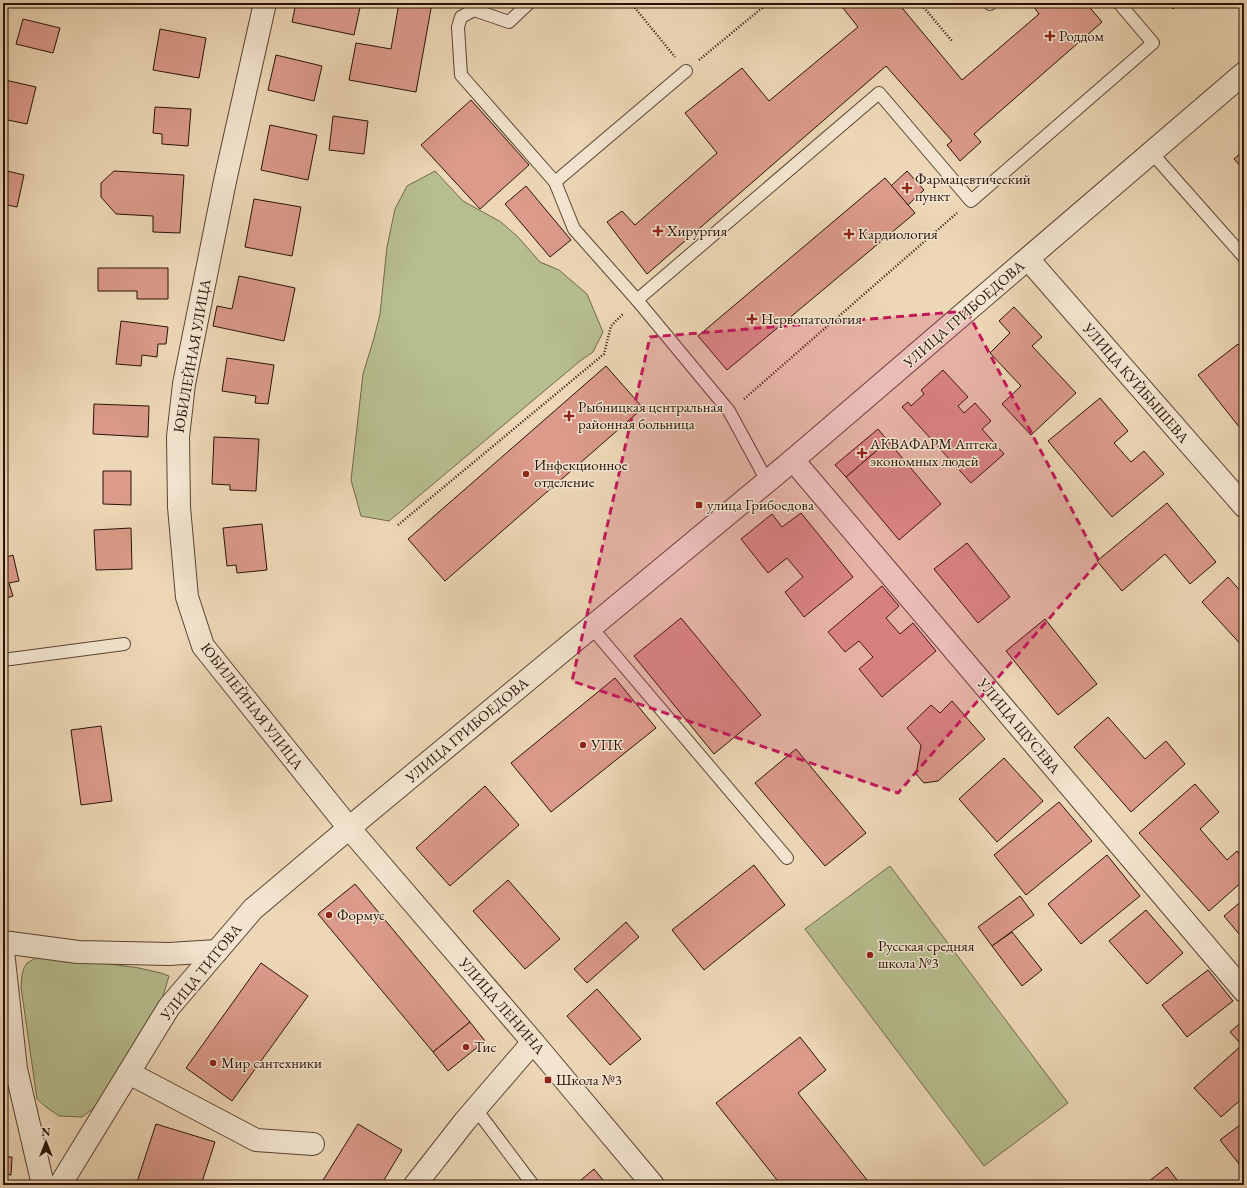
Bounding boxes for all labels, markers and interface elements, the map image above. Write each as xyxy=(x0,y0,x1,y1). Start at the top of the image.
place label: Роддом xyxy=(1059,26,1105,45)
marker: Роддом xyxy=(1044,30,1056,42)
place label: Фармацевтический пункт xyxy=(915,169,1031,205)
marker: Фармацевтический пункт xyxy=(902,183,912,193)
place label: Хирургия xyxy=(666,221,728,240)
place label: Кардиология xyxy=(858,224,938,243)
marker: Хирургия xyxy=(652,225,664,237)
marker: Кардиология xyxy=(843,228,855,240)
street label: УЛИЦА ГРИБОЕДОВА xyxy=(898,255,1029,372)
street label: ЮБИЛЕЙНАЯ УЛИЦА xyxy=(169,277,215,435)
place label: Нервопатология xyxy=(761,309,862,328)
marker: Нервопатология xyxy=(746,313,758,325)
street label: УЛИЦА КУЙБЫШЕВА xyxy=(1078,318,1194,447)
place label: Рыбницкая центральная районная больница xyxy=(578,397,723,433)
marker: Рыбницкая центральная районная больница xyxy=(563,410,575,422)
place label: АКВАФАРМ Аптека экономных людей xyxy=(869,434,998,470)
marker: АКВАФАРМ Аптека экономных людей xyxy=(857,448,867,458)
place label: Инфекционное отделение xyxy=(534,455,628,491)
marker: Инфекционное отделение xyxy=(521,469,531,479)
place label: улица Грибоедова xyxy=(707,495,814,514)
marker: улица Грибоедова xyxy=(694,500,704,510)
street label: ЮБИЛЕЙНАЯ УЛИЦА xyxy=(197,638,308,774)
street label: УЛИЦА ГРИБОЕДОВА xyxy=(401,672,532,787)
street label: УЛИЦА ЩУСЕВА xyxy=(973,673,1065,778)
place label: УПК xyxy=(590,735,623,754)
marker: УПК xyxy=(578,740,588,750)
place label: Формус xyxy=(337,905,385,924)
marker: Формус xyxy=(324,910,334,920)
street label: УЛИЦА ТИТОВА xyxy=(155,919,246,1025)
place label: Русская средняя школа №3 xyxy=(878,936,975,972)
marker: Русская средняя школа №3 xyxy=(865,950,875,960)
street label: УЛИЦА ЛЕНИНА xyxy=(454,953,550,1058)
place label: Тис xyxy=(474,1037,497,1056)
marker: Тис xyxy=(461,1042,471,1052)
place label: Мир сантехники xyxy=(221,1053,322,1072)
marker: Мир сантехники xyxy=(208,1058,218,1068)
place label: Школа №3 xyxy=(556,1070,622,1089)
marker: Школа №3 xyxy=(543,1075,553,1085)
north arrow xyxy=(26,1122,66,1162)
text: N xyxy=(42,1125,51,1139)

